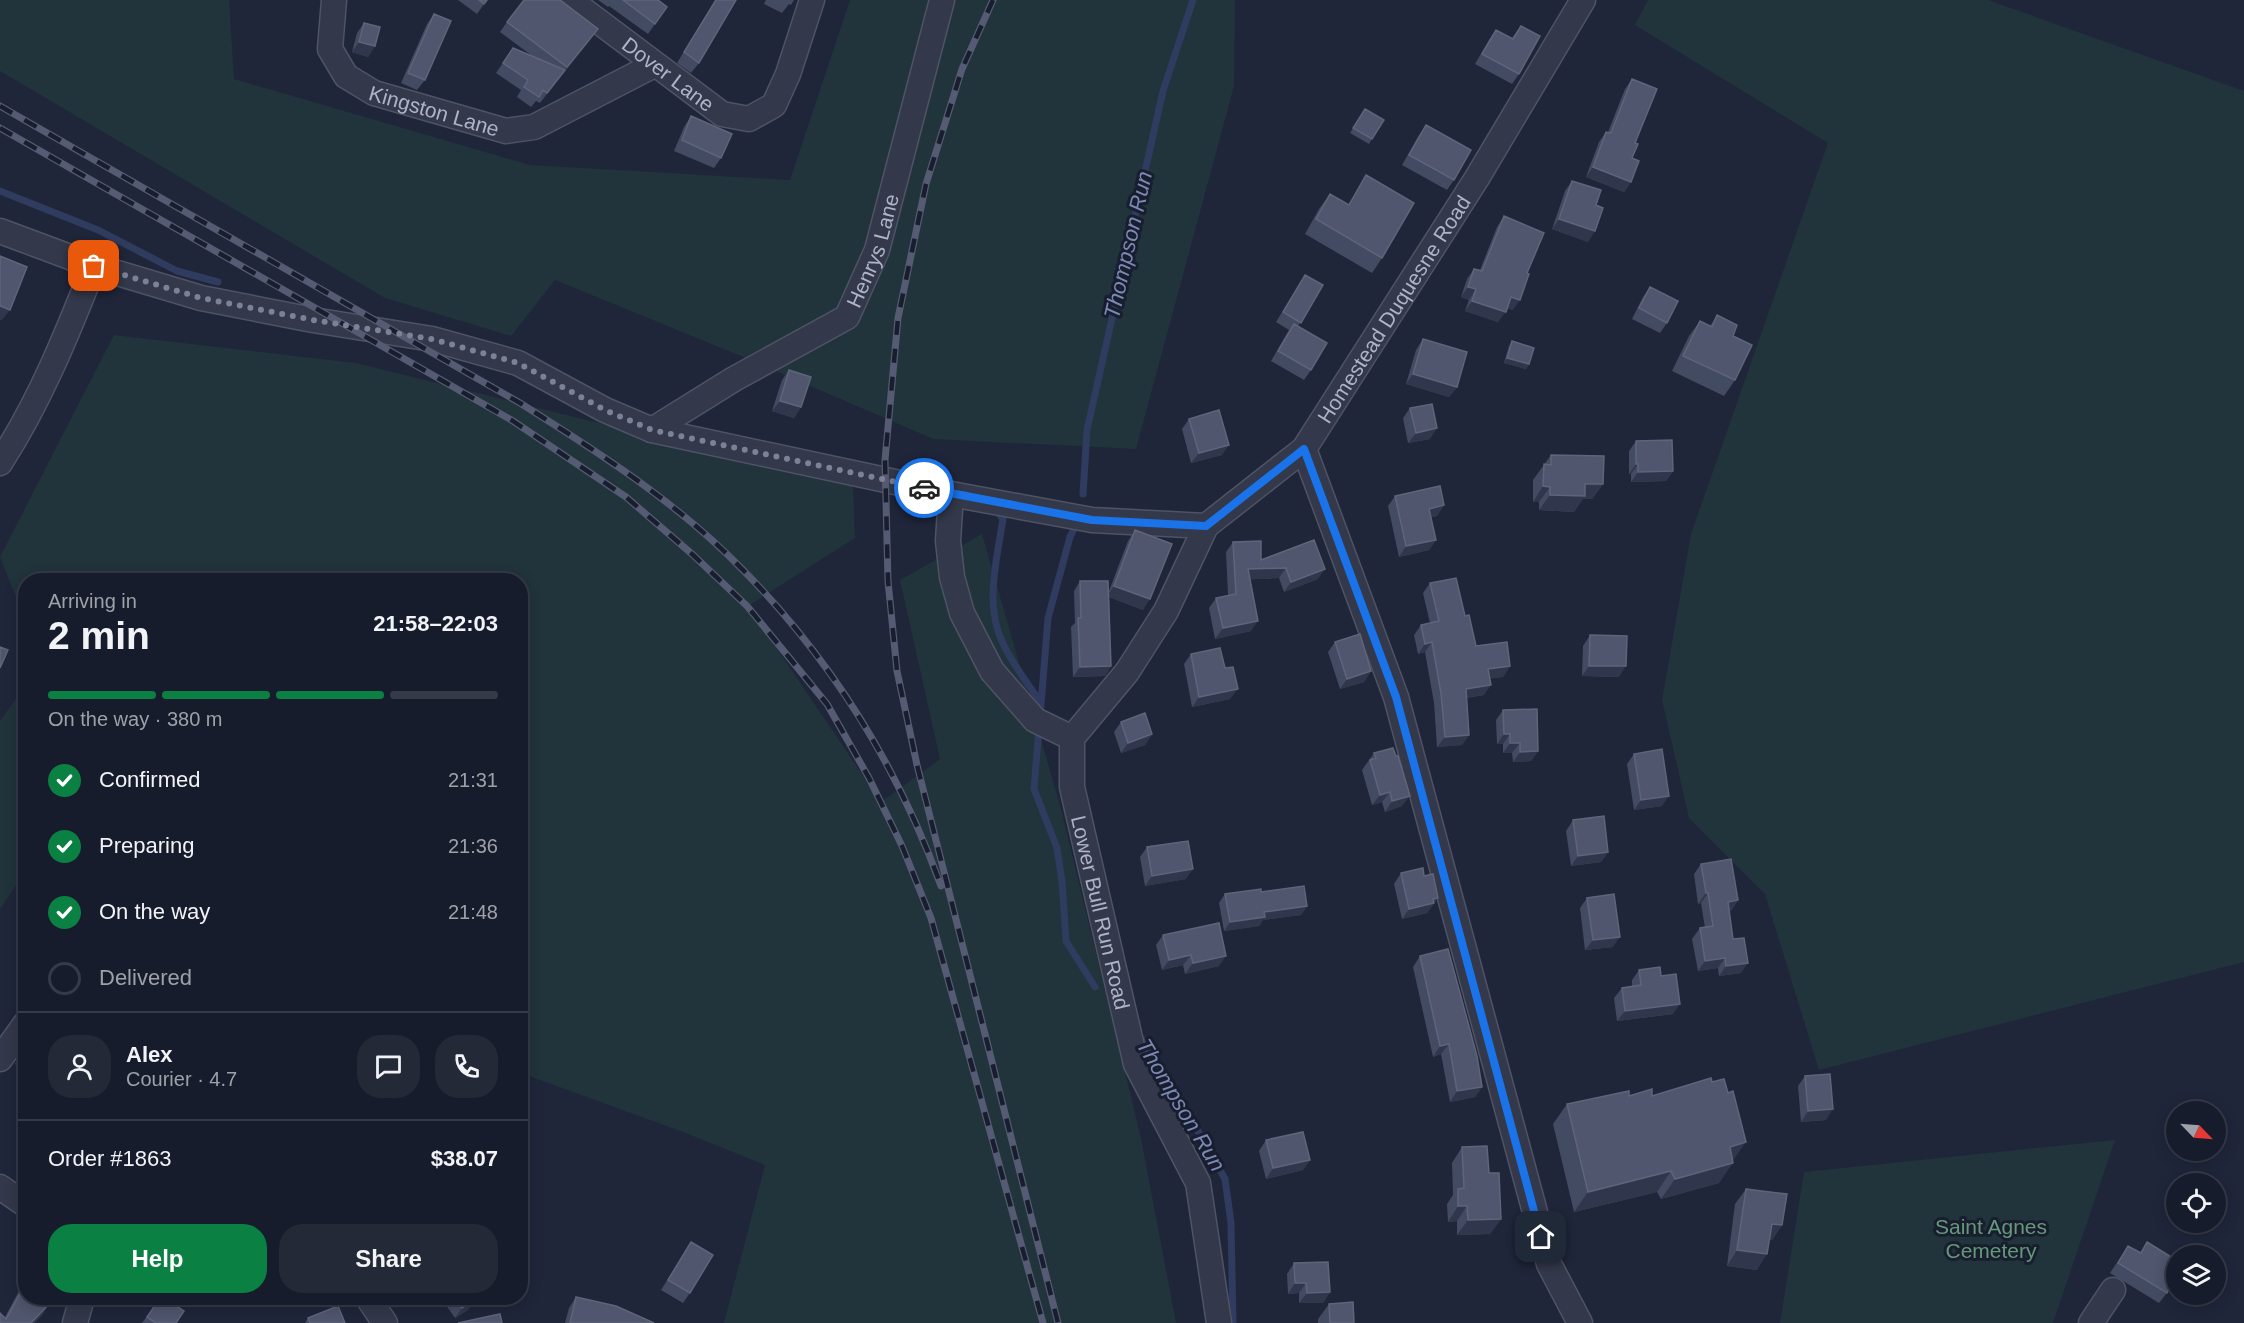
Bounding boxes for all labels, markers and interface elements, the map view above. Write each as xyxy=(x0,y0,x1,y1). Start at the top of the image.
street label: Dover Lane xyxy=(618,32,719,116)
street label: Kingston Lane xyxy=(367,81,502,140)
water label: Thompson Run xyxy=(1099,169,1157,321)
street label: Henrys Lane xyxy=(841,191,903,311)
street label: Homestead Duquesne Road xyxy=(1312,191,1474,427)
pin xyxy=(68,240,119,291)
icon: bag xyxy=(77,249,110,282)
courier xyxy=(894,458,954,518)
icon: car xyxy=(908,472,941,505)
text: Arriving in xyxy=(48,590,137,612)
text: 21:58–22:03 xyxy=(373,611,498,636)
text: 2 min xyxy=(48,614,150,657)
text: On the way · 380 m xyxy=(48,708,223,730)
icon: check xyxy=(48,764,81,797)
text: Confirmed xyxy=(99,767,200,792)
text: 21:31 xyxy=(448,769,498,791)
street label: Lower Bull Run Road xyxy=(1067,813,1135,1012)
icon: check xyxy=(48,830,81,863)
text: Preparing xyxy=(99,833,194,858)
text: 21:36 xyxy=(448,835,498,857)
icon: check xyxy=(48,896,81,929)
text: On the way xyxy=(99,899,210,924)
text: 21:48 xyxy=(448,901,498,923)
text: Delivered xyxy=(99,965,192,990)
water label: Thompson Run xyxy=(1132,1034,1230,1176)
button: person xyxy=(48,1035,111,1098)
button: chat xyxy=(357,1035,420,1098)
button: phone xyxy=(435,1035,498,1098)
text: Alex xyxy=(126,1042,172,1067)
text: Courier · 4.7 xyxy=(126,1068,237,1090)
north arrow xyxy=(2166,1101,2226,1161)
map controls xyxy=(2166,1101,2226,1305)
text: Order #1863 xyxy=(48,1146,172,1171)
text: $38.07 xyxy=(431,1146,498,1171)
button: locate xyxy=(2166,1173,2226,1233)
pin xyxy=(1515,1211,1566,1262)
park label: Saint Agnes Cemetery xyxy=(1935,1215,2047,1262)
icon: home xyxy=(1524,1220,1557,1253)
button: Help xyxy=(48,1224,267,1293)
button: Share xyxy=(279,1224,498,1293)
button: layers xyxy=(2166,1245,2226,1305)

